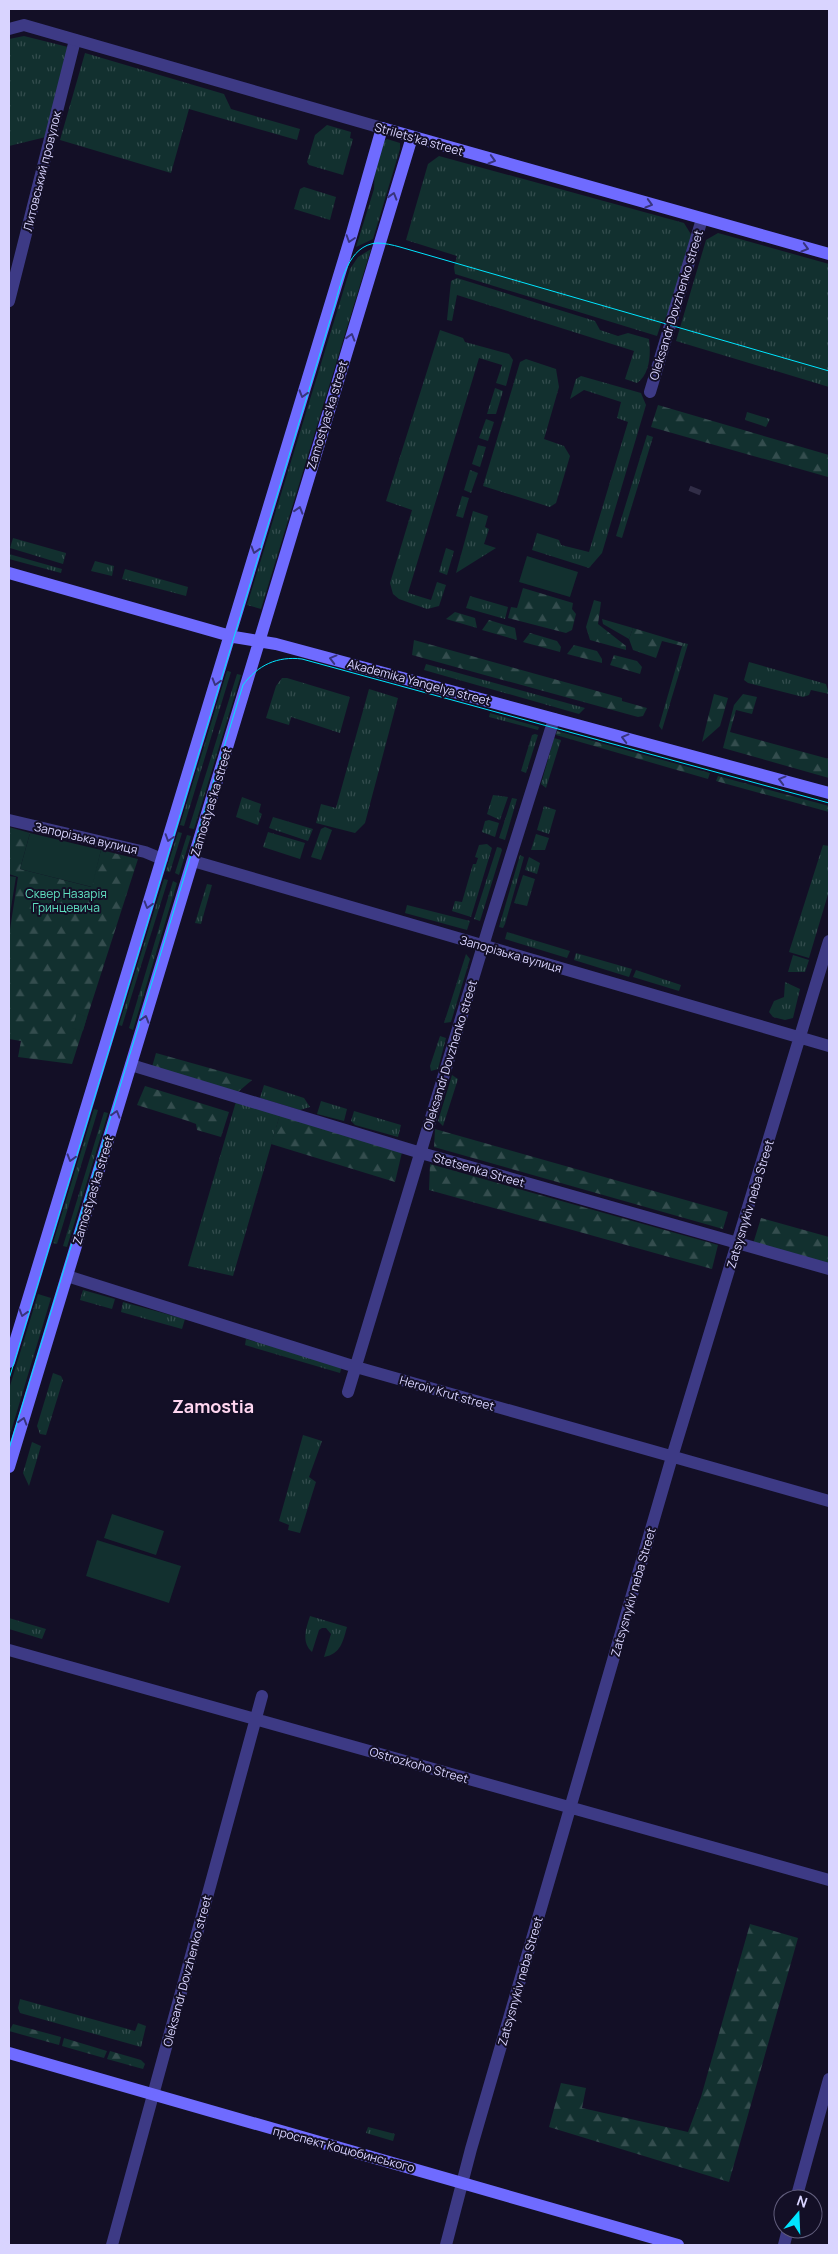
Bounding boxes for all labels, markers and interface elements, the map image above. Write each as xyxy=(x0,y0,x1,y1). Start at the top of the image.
street label: Литовський провулок xyxy=(19,108,65,233)
street label: Strilets'ka street xyxy=(373,118,466,160)
one-way arrow xyxy=(488,154,497,165)
one-way arrow xyxy=(388,192,398,201)
one-way arrow xyxy=(644,198,652,208)
street label: Oleksandr Dovzhenko street xyxy=(645,228,707,382)
one-way arrow xyxy=(346,234,356,243)
one-way arrow xyxy=(801,242,809,252)
one-way arrow xyxy=(345,334,355,342)
street label: Zamostyas'ka street xyxy=(302,358,352,471)
one-way arrow xyxy=(298,390,308,398)
one-way arrow xyxy=(293,506,303,514)
one-way arrow xyxy=(251,545,261,554)
one-way arrow xyxy=(329,654,338,665)
street label: Akademika Yangelya street xyxy=(345,655,493,709)
one-way arrow xyxy=(211,678,221,686)
one-way arrow xyxy=(621,733,630,744)
street label: Zamostyas'ka street xyxy=(186,745,236,858)
one-way arrow xyxy=(779,776,787,786)
street label: Запорізька вулиця xyxy=(33,818,139,858)
one-way arrow xyxy=(164,833,174,841)
park label: Сквер Назарія Гринцевича xyxy=(25,885,107,916)
one-way arrow xyxy=(143,901,153,909)
street label: Запорізька вулиця xyxy=(458,931,564,977)
street label: Oleksandr Dovzhenko street xyxy=(419,978,481,1132)
one-way arrow xyxy=(140,1015,150,1023)
one-way arrow xyxy=(110,1111,120,1119)
street label: Zamostyas'ka street xyxy=(68,1133,118,1246)
street label: Zatsysnykiv neba Street xyxy=(722,1137,778,1270)
street label: Stetsenka Street xyxy=(431,1149,527,1191)
one-way arrow xyxy=(67,1153,77,1162)
one-way arrow xyxy=(19,1309,29,1317)
street label: Heroiv Krut street xyxy=(398,1371,497,1415)
district label: Zamostia xyxy=(172,1394,254,1418)
one-way arrow xyxy=(17,1417,27,1425)
street label: Zatsysnykiv neba Street xyxy=(606,1525,660,1659)
street label: Ostrozkoho Street xyxy=(368,1743,471,1787)
street label: Oleksandr Dovzhenko street xyxy=(159,1893,215,2049)
street label: Zatsysnykiv neba Street xyxy=(493,1914,547,2048)
street label: проспект Коцюбинського xyxy=(271,2122,417,2176)
north arrow xyxy=(773,2189,823,2239)
text: N xyxy=(795,2191,810,2212)

